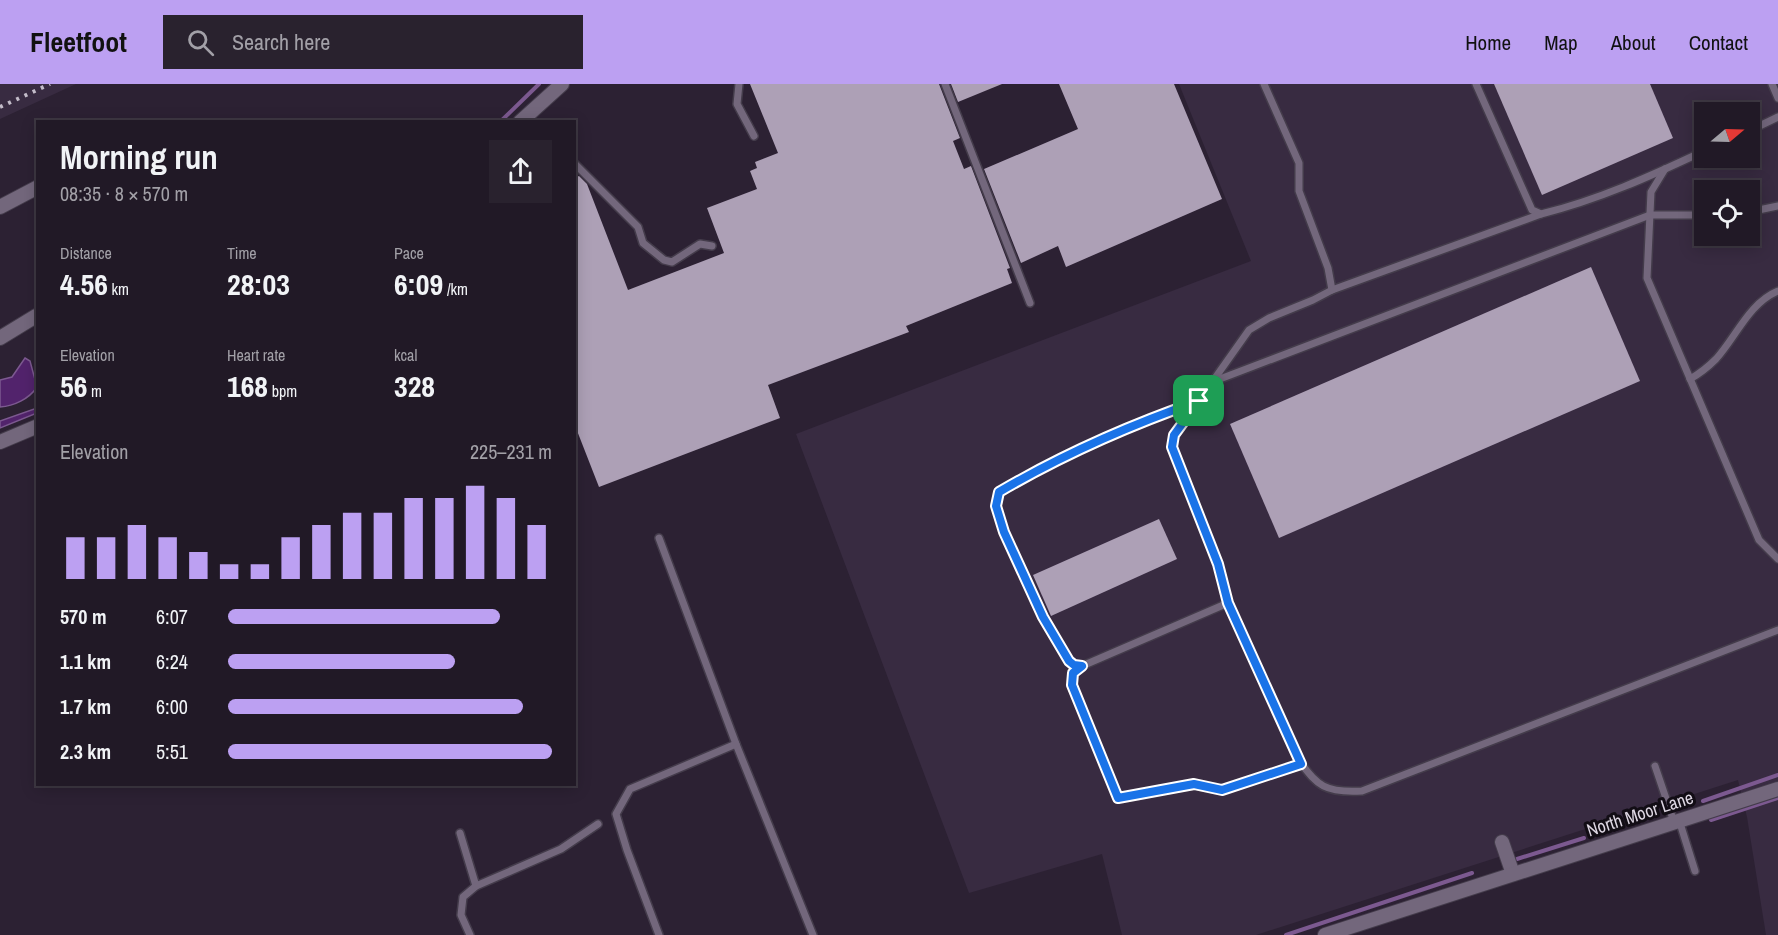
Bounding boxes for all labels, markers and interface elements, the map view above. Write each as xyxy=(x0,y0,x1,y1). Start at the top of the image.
search box xyxy=(163,15,583,69)
text: Fleetfoot xyxy=(30,23,127,61)
icon: search xyxy=(184,26,217,59)
text: Search here xyxy=(232,27,330,57)
text: Home xyxy=(1465,28,1511,57)
text: Map xyxy=(1544,28,1578,57)
text: About xyxy=(1611,28,1656,57)
text: Contact xyxy=(1689,28,1748,57)
north arrow xyxy=(1694,102,1760,168)
map controls xyxy=(1694,102,1760,246)
text: Morning run xyxy=(60,135,218,179)
button: share xyxy=(489,140,552,203)
text: 08:35 · 8 × 570 m xyxy=(60,180,188,207)
button: locate xyxy=(1694,180,1760,246)
text: Distance xyxy=(60,242,112,264)
text: Time xyxy=(227,242,257,264)
text: Pace xyxy=(394,242,424,264)
text: 4.56 xyxy=(60,264,108,304)
text: 28:03 xyxy=(227,264,290,304)
text: 6:09 xyxy=(394,264,443,304)
text: km xyxy=(108,278,129,300)
text: /km xyxy=(443,278,468,300)
text: Elevation xyxy=(60,344,115,366)
text: Heart rate xyxy=(227,344,285,366)
text: kcal xyxy=(394,344,417,366)
text: 56 xyxy=(60,366,87,406)
text: 168 xyxy=(227,366,268,406)
text: 328 xyxy=(394,366,435,406)
pin xyxy=(1173,375,1224,426)
text: m xyxy=(87,380,102,402)
text: bpm xyxy=(268,380,297,402)
icon: arrive xyxy=(1182,384,1215,417)
text: Elevation xyxy=(60,438,128,465)
text: 225–231 m xyxy=(470,438,552,465)
text: 570 m xyxy=(60,603,107,630)
text: 6:07 xyxy=(156,603,188,630)
text: 1.1 km xyxy=(60,648,111,675)
text: 6:24 xyxy=(156,648,188,675)
text: 1.7 km xyxy=(60,693,111,720)
text: 6:00 xyxy=(156,693,188,720)
text: 2.3 km xyxy=(60,738,111,765)
text: 5:51 xyxy=(156,738,188,765)
street label: North Moor Lane xyxy=(1583,785,1696,843)

